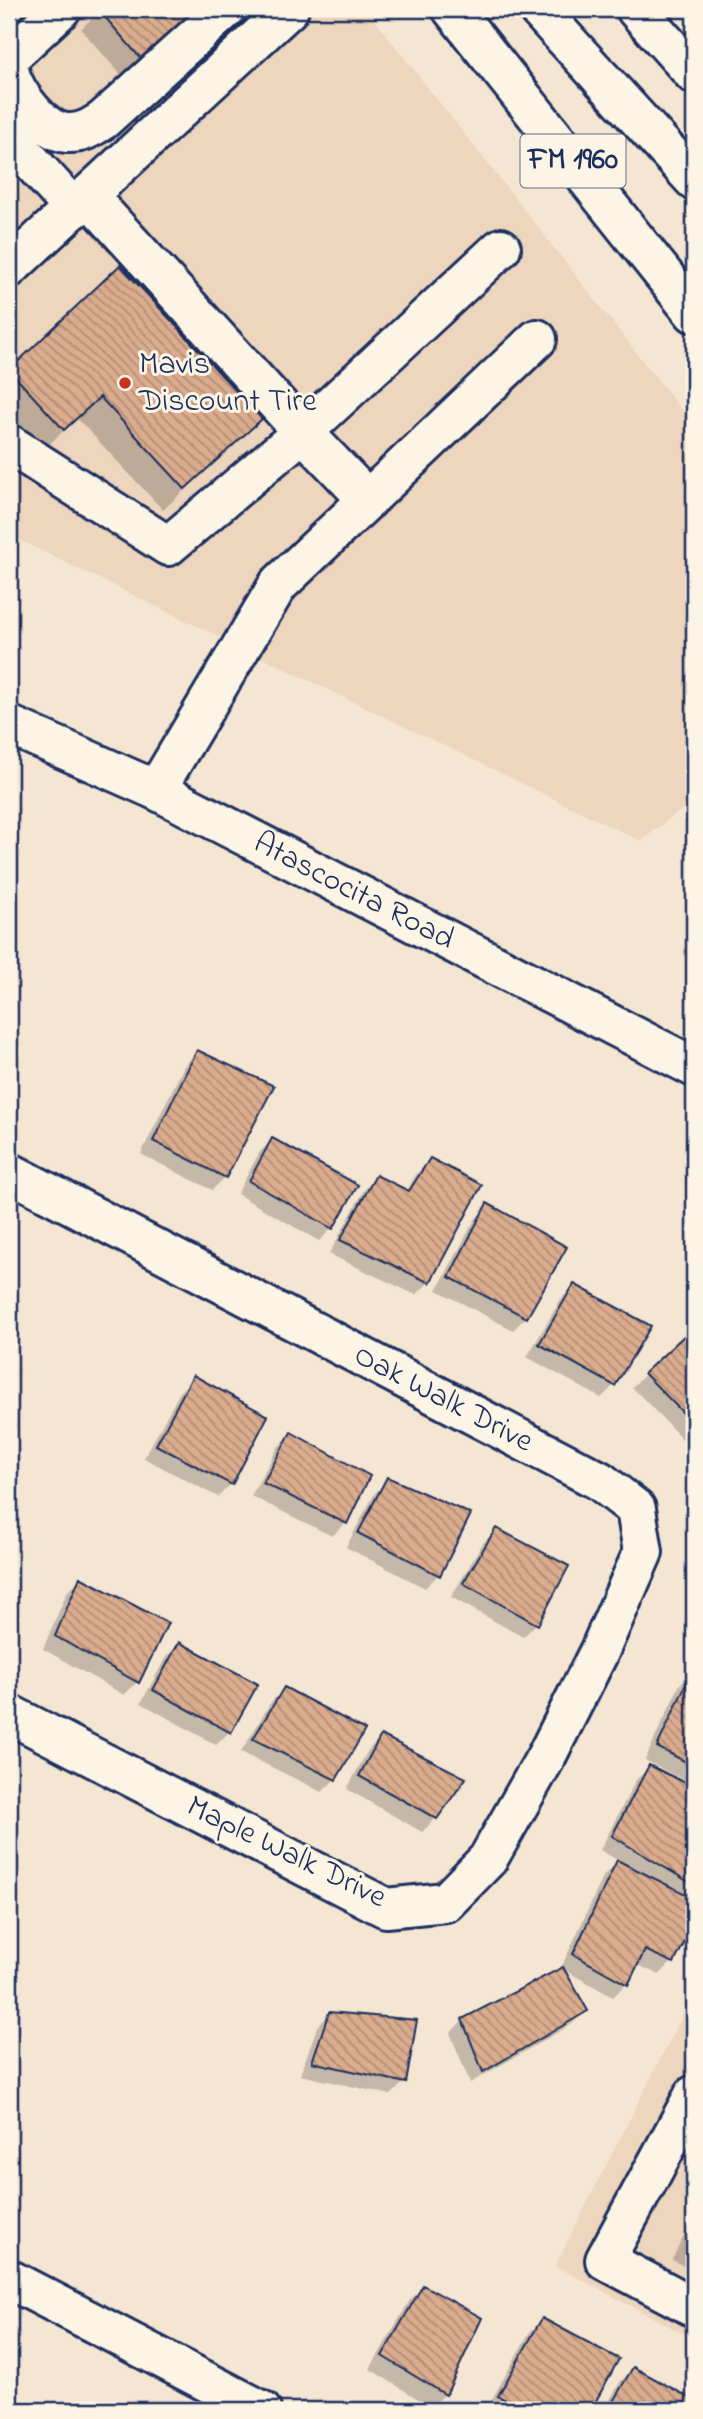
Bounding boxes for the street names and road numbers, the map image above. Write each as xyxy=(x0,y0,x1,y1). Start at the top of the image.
road number: FM 1960 xyxy=(520,134,626,188)
street label: Atascocita Road xyxy=(245,820,462,963)
street label: Oak Walk Drive xyxy=(345,1333,542,1466)
street label: Maple Walk Drive xyxy=(178,1784,394,1922)

